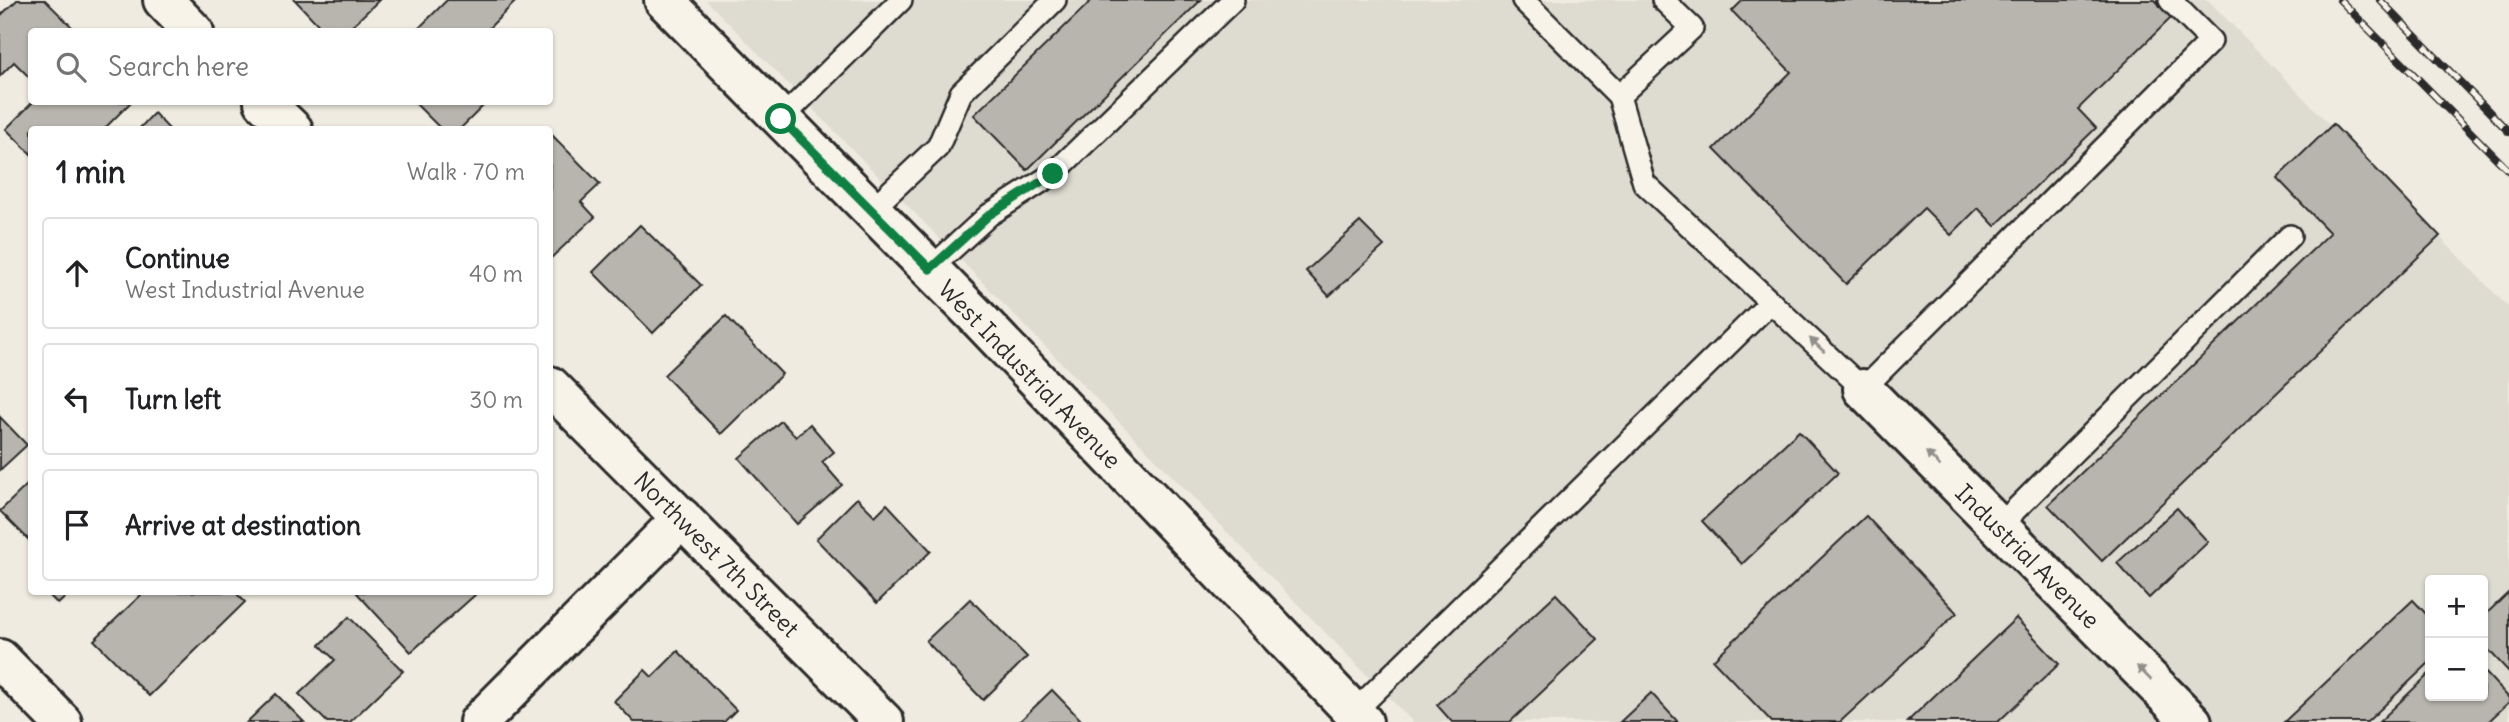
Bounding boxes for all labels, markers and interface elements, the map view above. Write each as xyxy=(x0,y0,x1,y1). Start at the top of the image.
search box xyxy=(28,28,553,105)
icon: search xyxy=(52,48,90,86)
text: Search here xyxy=(108,50,249,83)
route start xyxy=(765,103,796,134)
text: 1 min xyxy=(56,153,125,191)
text: Walk · 70 m xyxy=(407,157,525,186)
route end xyxy=(1037,158,1068,189)
text: Continue xyxy=(125,242,230,275)
icon: ahead xyxy=(58,254,96,292)
text: 40 m xyxy=(469,259,523,288)
street label: West Industrial Avenue xyxy=(932,274,1128,474)
text: West Industrial Avenue xyxy=(125,275,365,304)
one-way arrow xyxy=(1809,338,1826,354)
icon: left xyxy=(58,380,96,418)
text: Turn left xyxy=(125,383,221,416)
text: 30 m xyxy=(469,385,523,414)
one-way arrow xyxy=(1924,451,1941,468)
street label: Northwest 7th Street xyxy=(628,465,806,643)
street label: Industrial Avenue xyxy=(1950,478,2106,634)
icon: arrive xyxy=(58,506,96,544)
text: Arrive at destination xyxy=(125,509,361,542)
map controls xyxy=(2425,575,2488,701)
button: + xyxy=(2425,575,2488,638)
button: − xyxy=(2425,638,2488,701)
one-way arrow xyxy=(2136,666,2153,682)

